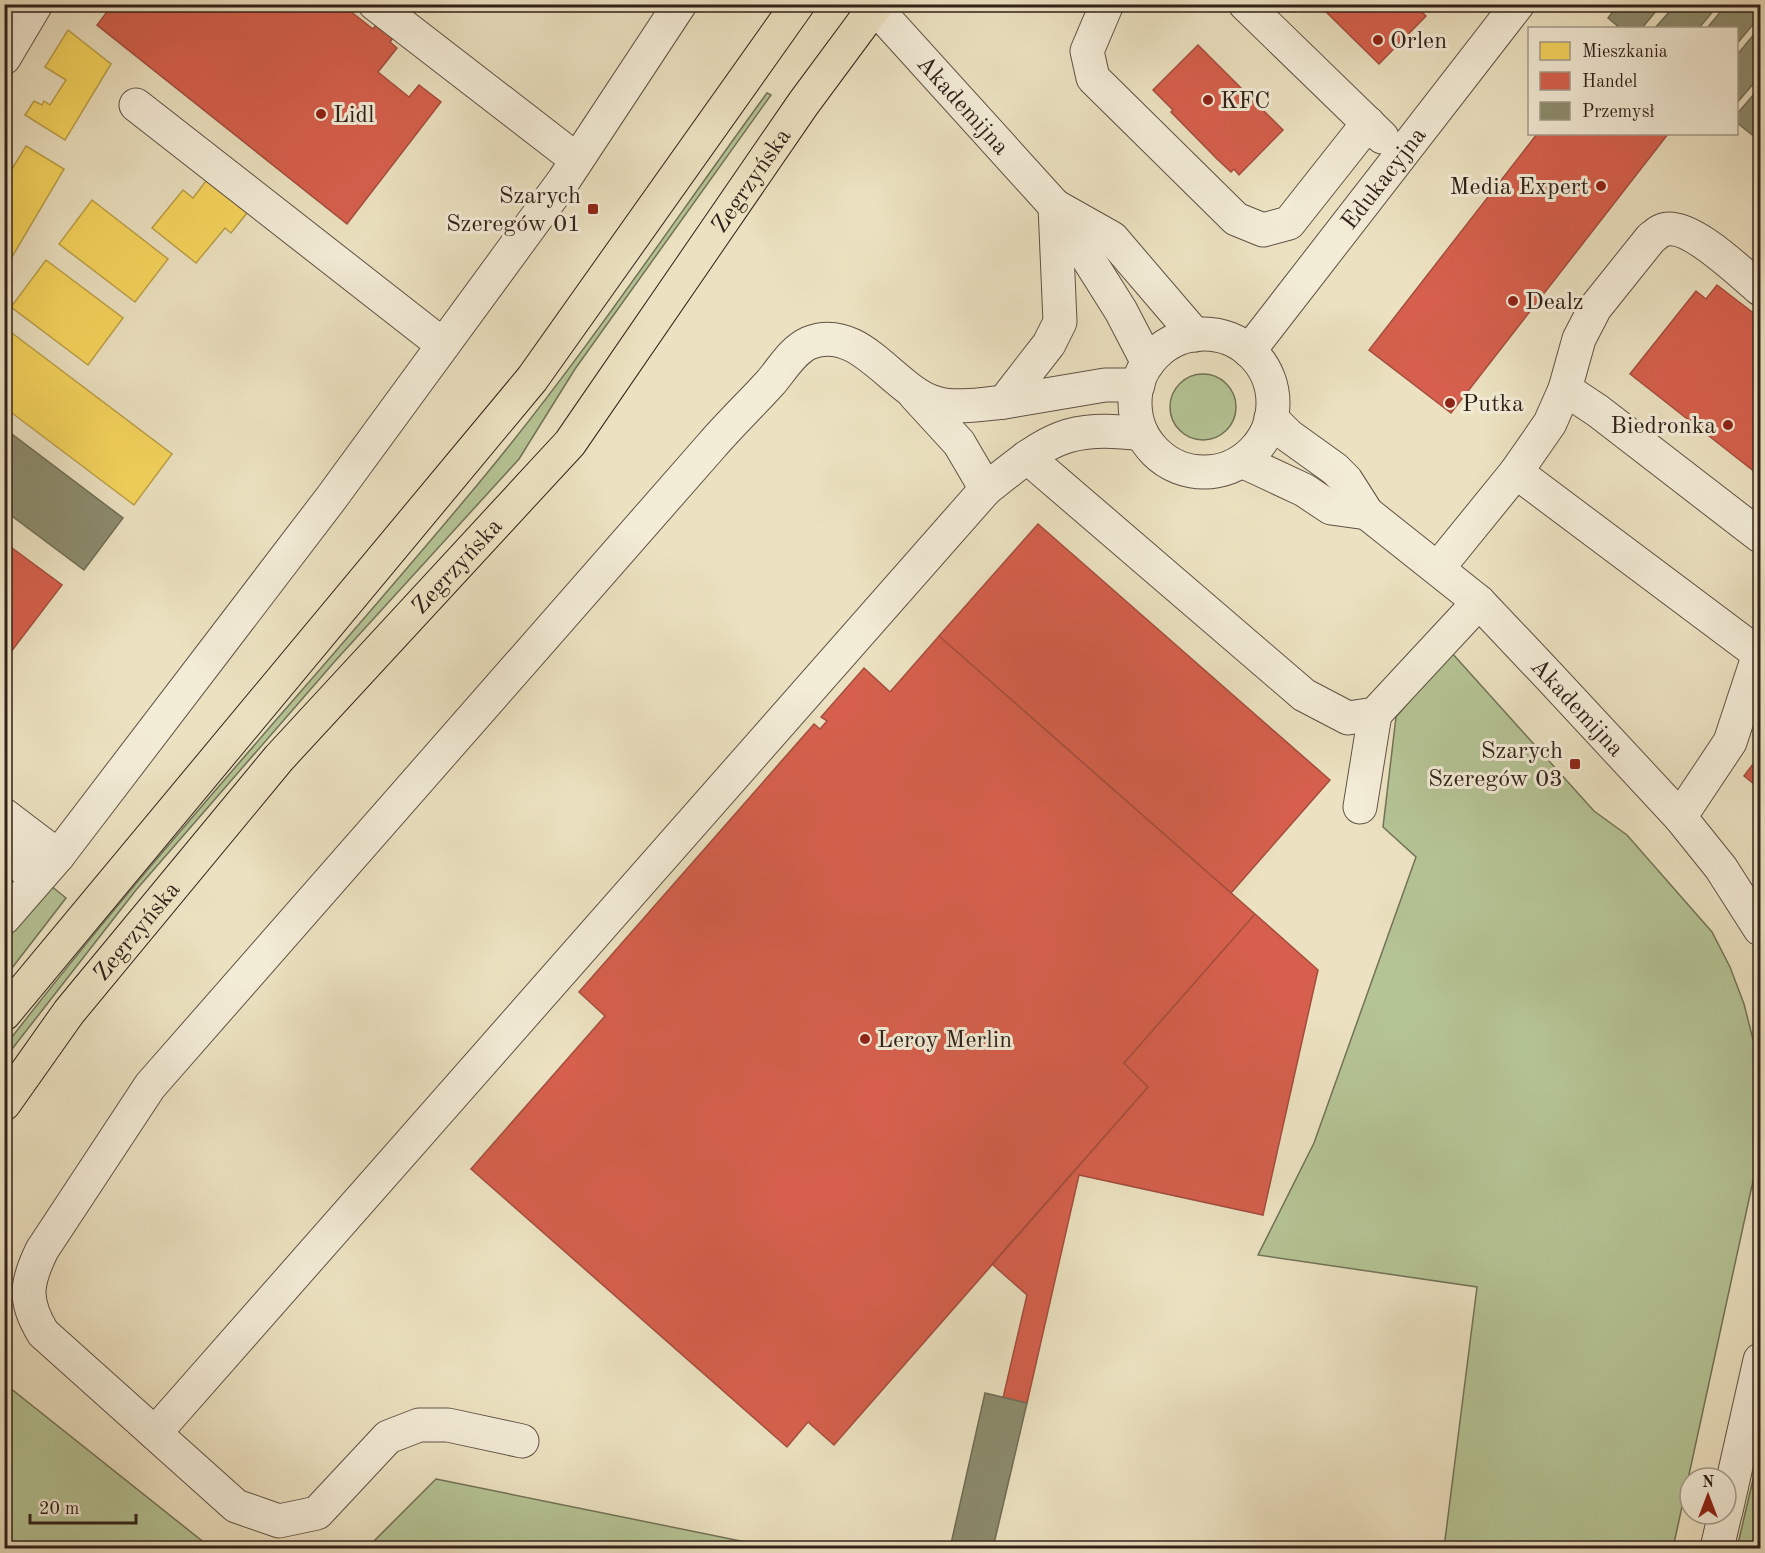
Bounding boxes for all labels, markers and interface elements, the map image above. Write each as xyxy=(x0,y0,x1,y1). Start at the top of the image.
legend xyxy=(1528,27,1738,135)
place label: Orlen xyxy=(1390,30,1447,54)
marker: Orlen xyxy=(1371,33,1385,47)
text: Mieszkania xyxy=(1582,43,1668,61)
street label: Akademijna xyxy=(911,52,1013,160)
text: Handel xyxy=(1582,73,1637,91)
place label: KFC xyxy=(1220,90,1270,114)
marker: KFC xyxy=(1201,93,1215,107)
text: Przemysł xyxy=(1582,103,1654,121)
place label: Lidl xyxy=(333,104,375,128)
marker: Lidl xyxy=(314,107,328,121)
street label: Edukacyjna xyxy=(1338,123,1432,235)
street label: Zegrzyńska xyxy=(708,125,796,238)
place label: Media Expert xyxy=(1450,176,1589,200)
marker: Media Expert xyxy=(1594,179,1608,193)
place label: Szarych Szeregów 01 xyxy=(446,185,581,237)
marker: Szarych Szeregów 01 xyxy=(586,202,600,216)
place label: Dealz xyxy=(1525,291,1584,315)
marker: Dealz xyxy=(1506,294,1520,308)
place label: Putka xyxy=(1462,393,1524,417)
marker: Putka xyxy=(1443,396,1457,410)
place label: Biedronka xyxy=(1610,415,1716,439)
marker: Biedronka xyxy=(1721,418,1735,432)
street label: Zegrzyńska xyxy=(408,515,508,619)
street label: Akademijna xyxy=(1525,655,1628,762)
place label: Szarych Szeregów 03 xyxy=(1428,740,1563,792)
marker: Szarych Szeregów 03 xyxy=(1568,757,1582,771)
street label: Zegrzyńska xyxy=(90,878,185,986)
place label: Leroy Merlin xyxy=(877,1029,1012,1053)
marker: Leroy Merlin xyxy=(858,1032,872,1046)
north arrow xyxy=(1678,1466,1738,1526)
text: N xyxy=(1702,1475,1715,1491)
scale bar xyxy=(30,1487,136,1525)
text: 20 m xyxy=(39,1500,79,1518)

